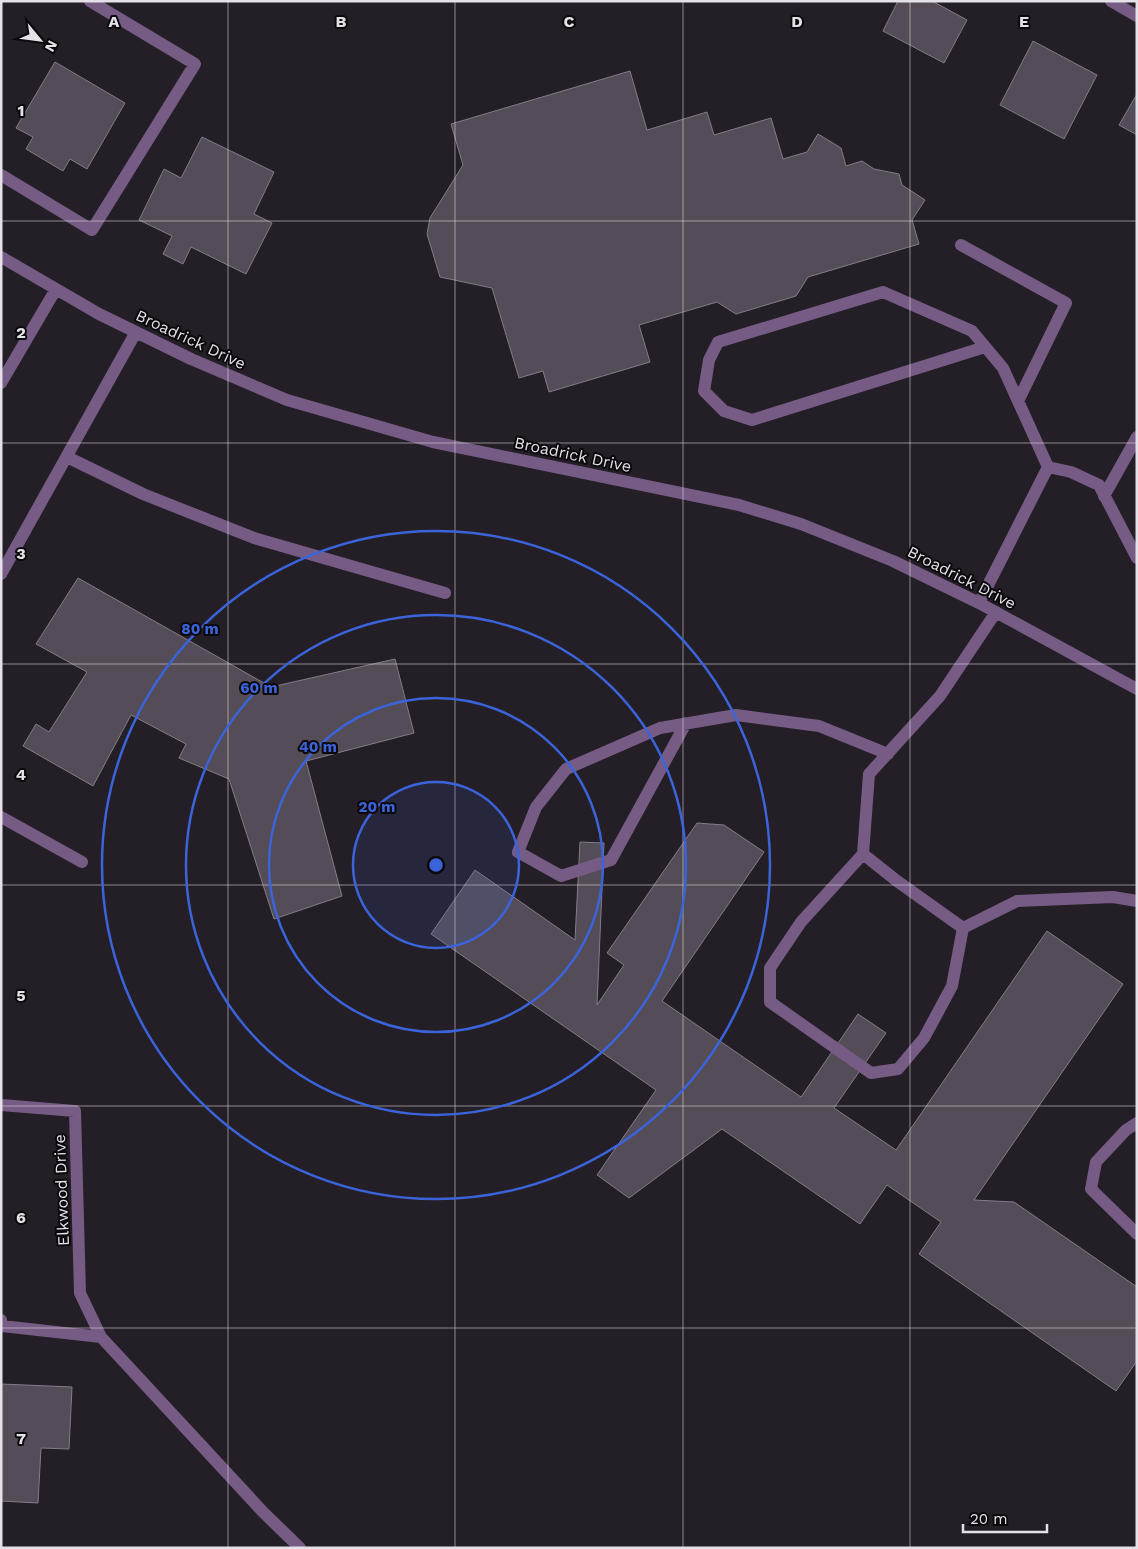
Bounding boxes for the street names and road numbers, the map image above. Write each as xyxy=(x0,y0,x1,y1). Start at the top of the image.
street label: Broadrick Drive xyxy=(133,306,249,373)
street label: Broadrick Drive xyxy=(513,433,633,476)
street label: Broadrick Drive xyxy=(904,542,1019,613)
street label: Elkwood Drive xyxy=(50,1134,73,1246)

